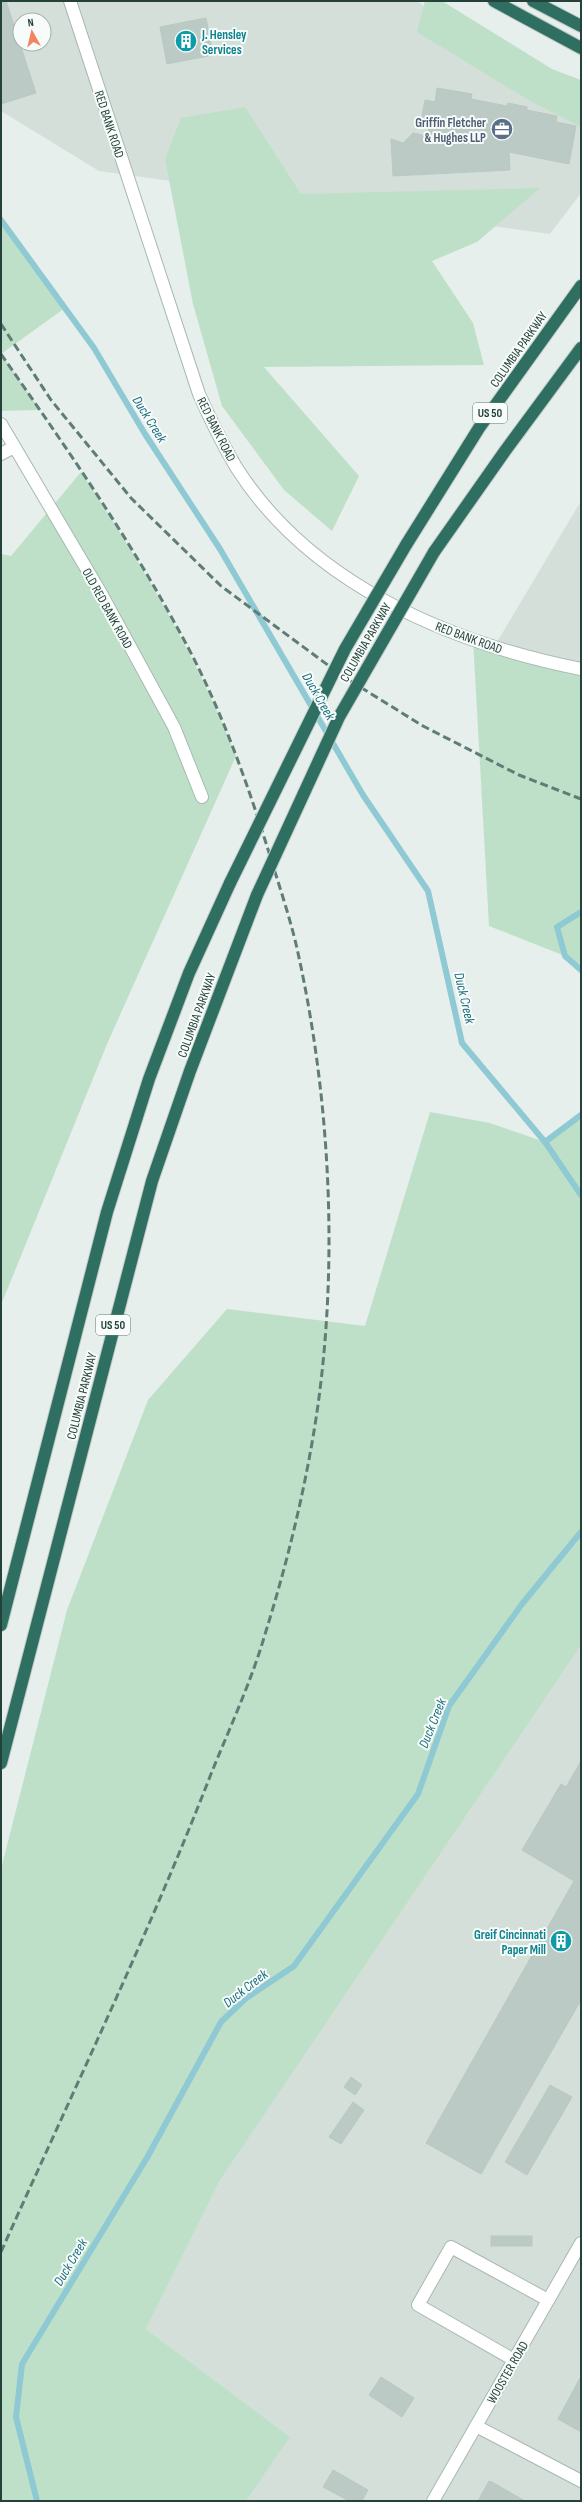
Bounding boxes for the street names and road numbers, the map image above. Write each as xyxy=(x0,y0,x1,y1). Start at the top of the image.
street label: RED BANK ROAD xyxy=(91,89,127,160)
street label: COLUMBIA PARKWAY xyxy=(487,308,551,391)
street label: RED BANK ROAD xyxy=(193,395,239,464)
road number: US 50 xyxy=(473,403,507,423)
street label: OLD RED BANK ROAD xyxy=(78,565,136,652)
street label: COLUMBIA PARKWAY xyxy=(337,600,395,685)
street label: RED BANK ROAD xyxy=(433,618,504,657)
street label: COLUMBIA PARKWAY xyxy=(174,970,220,1060)
road number: US 50 xyxy=(96,1315,130,1335)
street label: COLUMBIA PARKWAY xyxy=(63,1351,101,1441)
street label: WOOSTER ROAD xyxy=(484,2338,532,2407)

